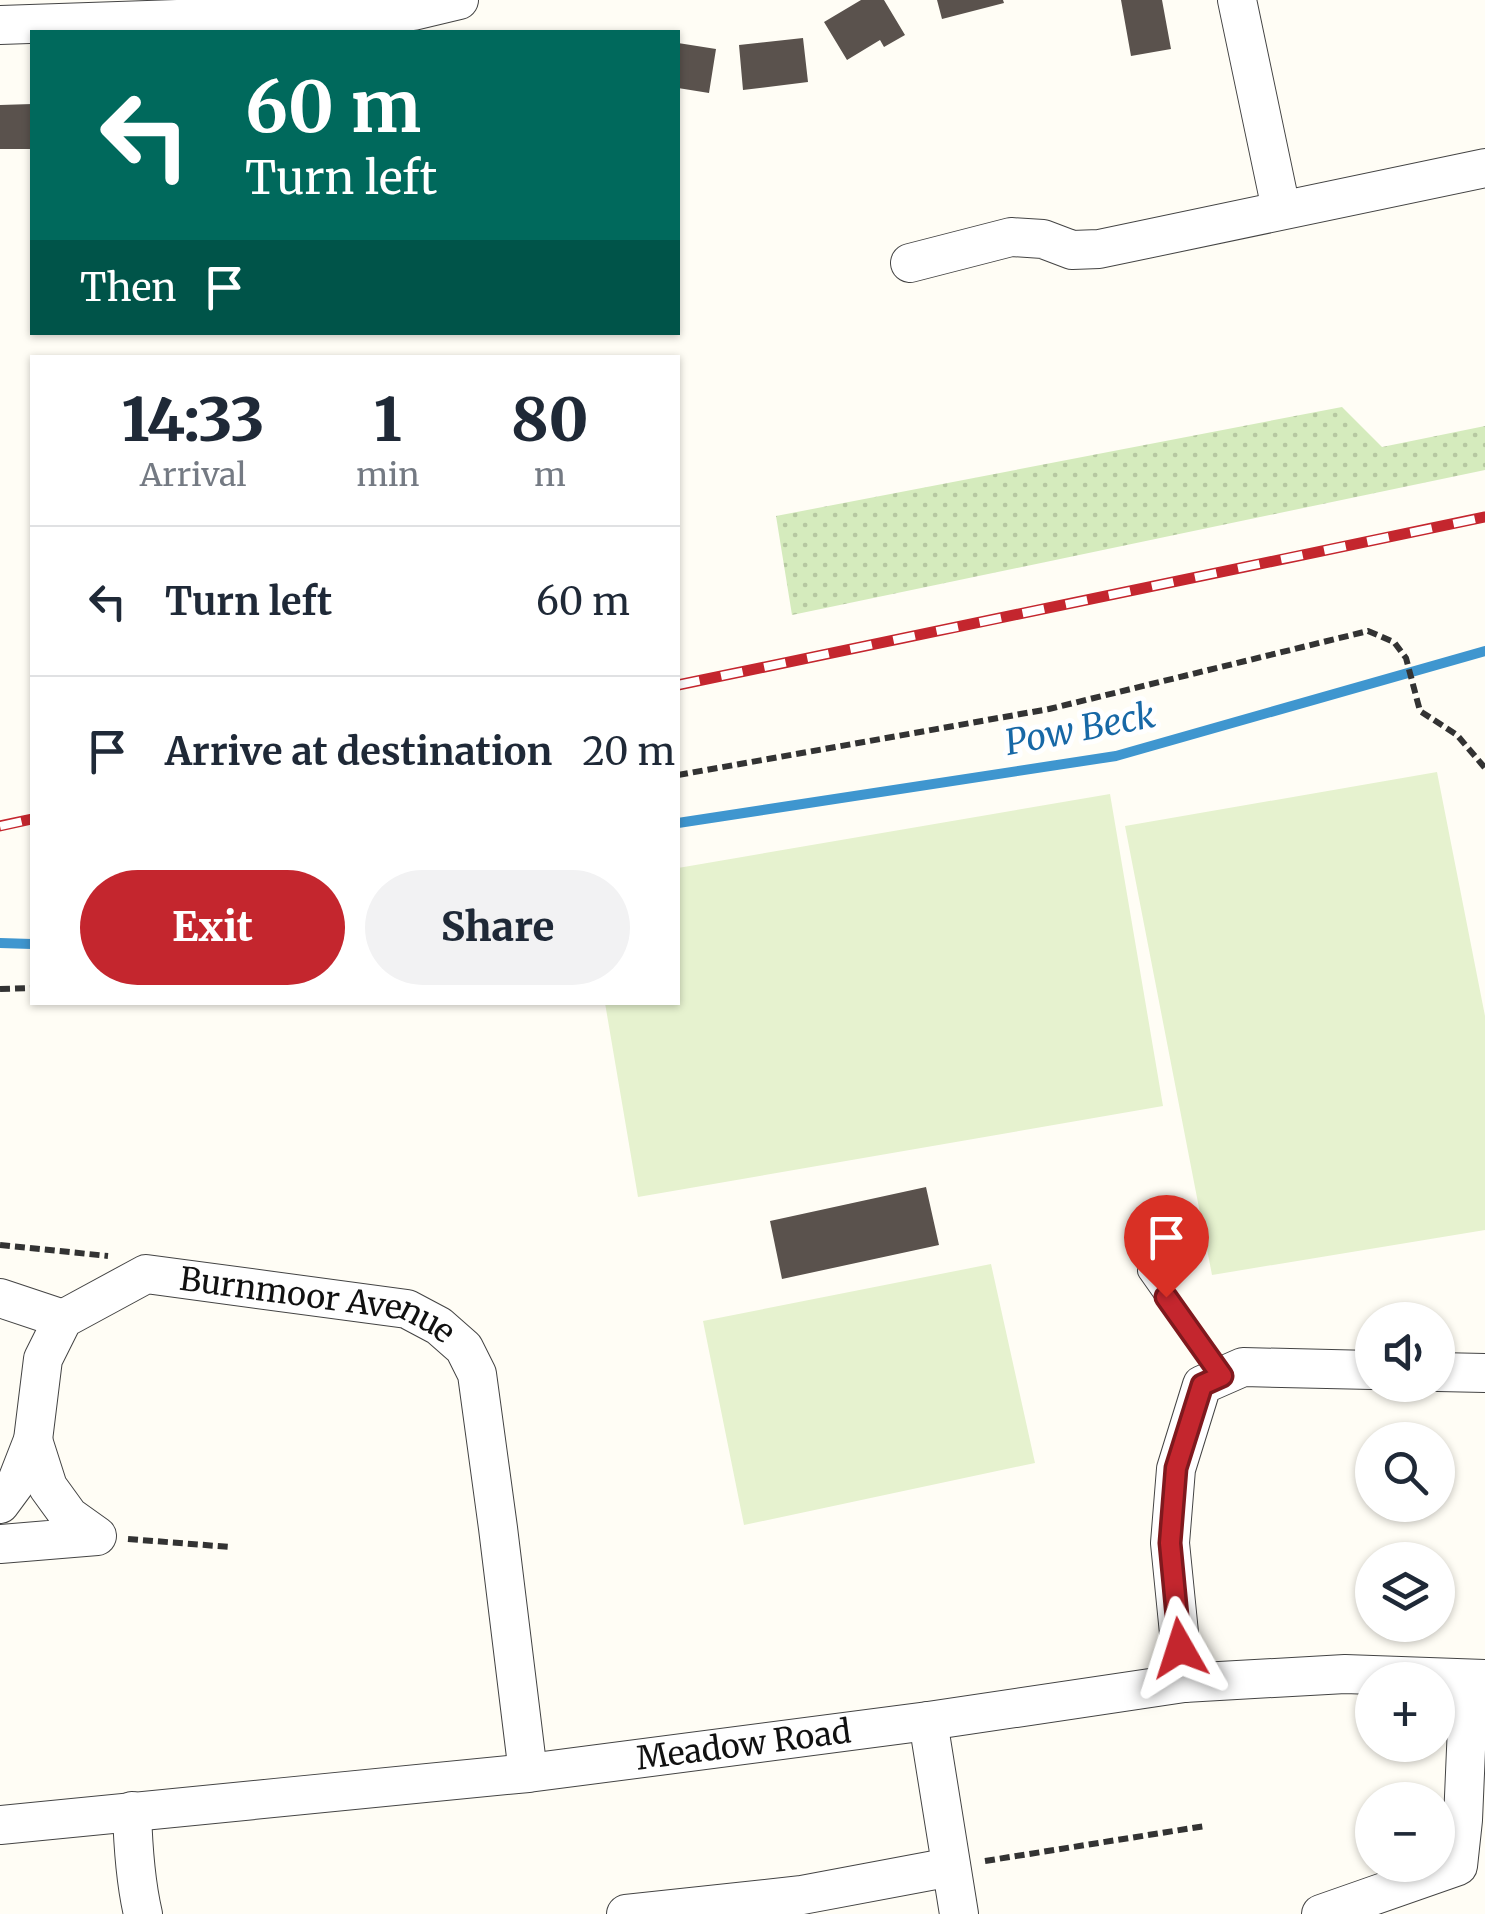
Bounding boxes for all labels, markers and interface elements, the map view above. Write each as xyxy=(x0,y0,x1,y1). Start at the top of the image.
text: 60 m xyxy=(245,63,421,151)
icon: left xyxy=(80,70,210,200)
text: Turn left xyxy=(245,150,437,206)
icon: arrive xyxy=(197,260,252,315)
text: Then xyxy=(80,264,177,311)
text: 14:33 xyxy=(122,382,265,457)
text: 1 xyxy=(374,382,402,457)
text: 80 xyxy=(511,382,588,457)
text: Arrival xyxy=(140,455,247,495)
text: min xyxy=(356,455,420,495)
text: m xyxy=(534,455,566,495)
icon: left xyxy=(80,574,135,629)
text: Turn left xyxy=(165,578,332,625)
text: 60 m xyxy=(536,578,630,625)
water label: Pow Beck xyxy=(1001,693,1159,765)
icon: arrive xyxy=(80,724,135,779)
text: Arrive at destination xyxy=(165,728,552,775)
text: 20 m xyxy=(582,728,675,775)
button: Exit xyxy=(80,870,345,985)
button: Share xyxy=(365,870,630,985)
pin xyxy=(1124,1195,1209,1298)
icon: arrive xyxy=(1139,1210,1194,1265)
street label: Burnmoor Avenue xyxy=(177,1259,464,1351)
map controls xyxy=(1355,1302,1455,1882)
button: sound xyxy=(1355,1302,1455,1402)
button: search xyxy=(1355,1422,1455,1522)
button: layers xyxy=(1355,1542,1455,1642)
position arrow xyxy=(1128,1596,1232,1700)
button: + xyxy=(1355,1662,1455,1762)
street label: Meadow Road xyxy=(634,1711,853,1779)
button: − xyxy=(1355,1782,1455,1882)

